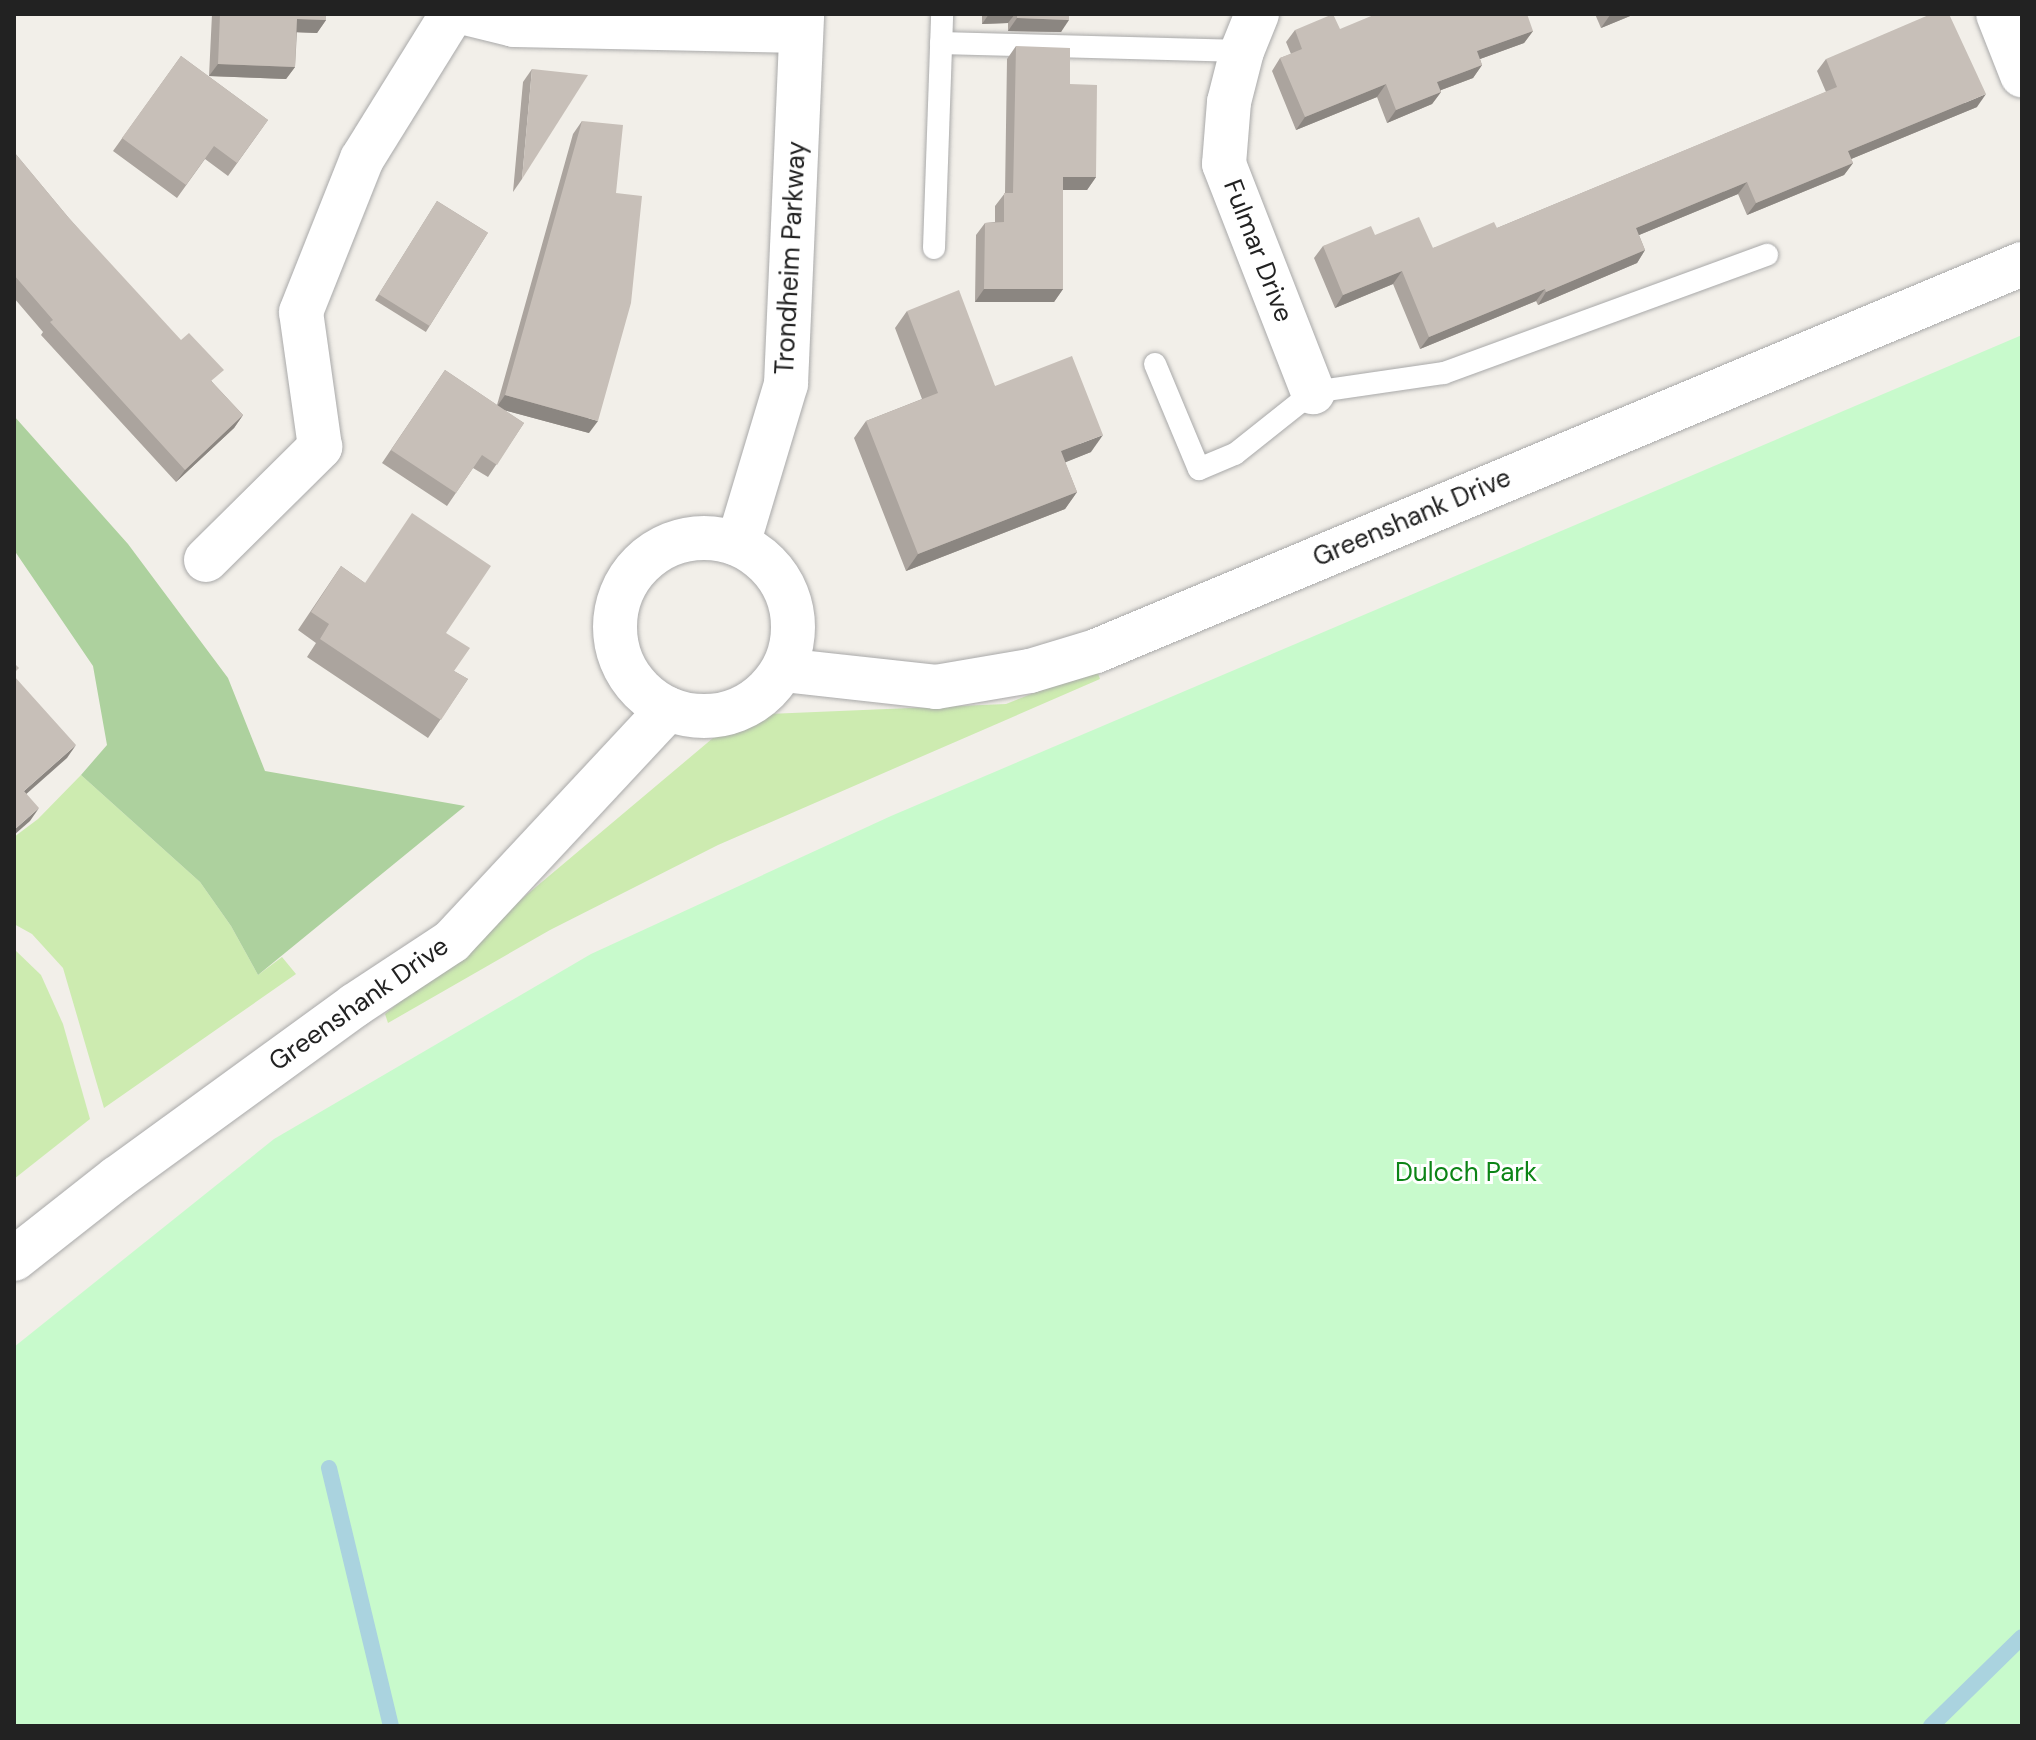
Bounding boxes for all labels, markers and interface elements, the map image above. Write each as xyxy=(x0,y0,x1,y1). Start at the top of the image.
street label: Trondheim Parkway xyxy=(769,140,813,376)
street label: Fulmar Drive xyxy=(1217,175,1299,327)
street label: Greenshank Drive xyxy=(1308,462,1516,574)
street label: Greenshank Drive xyxy=(263,930,455,1078)
park label: Duloch Park xyxy=(1395,1157,1537,1189)

